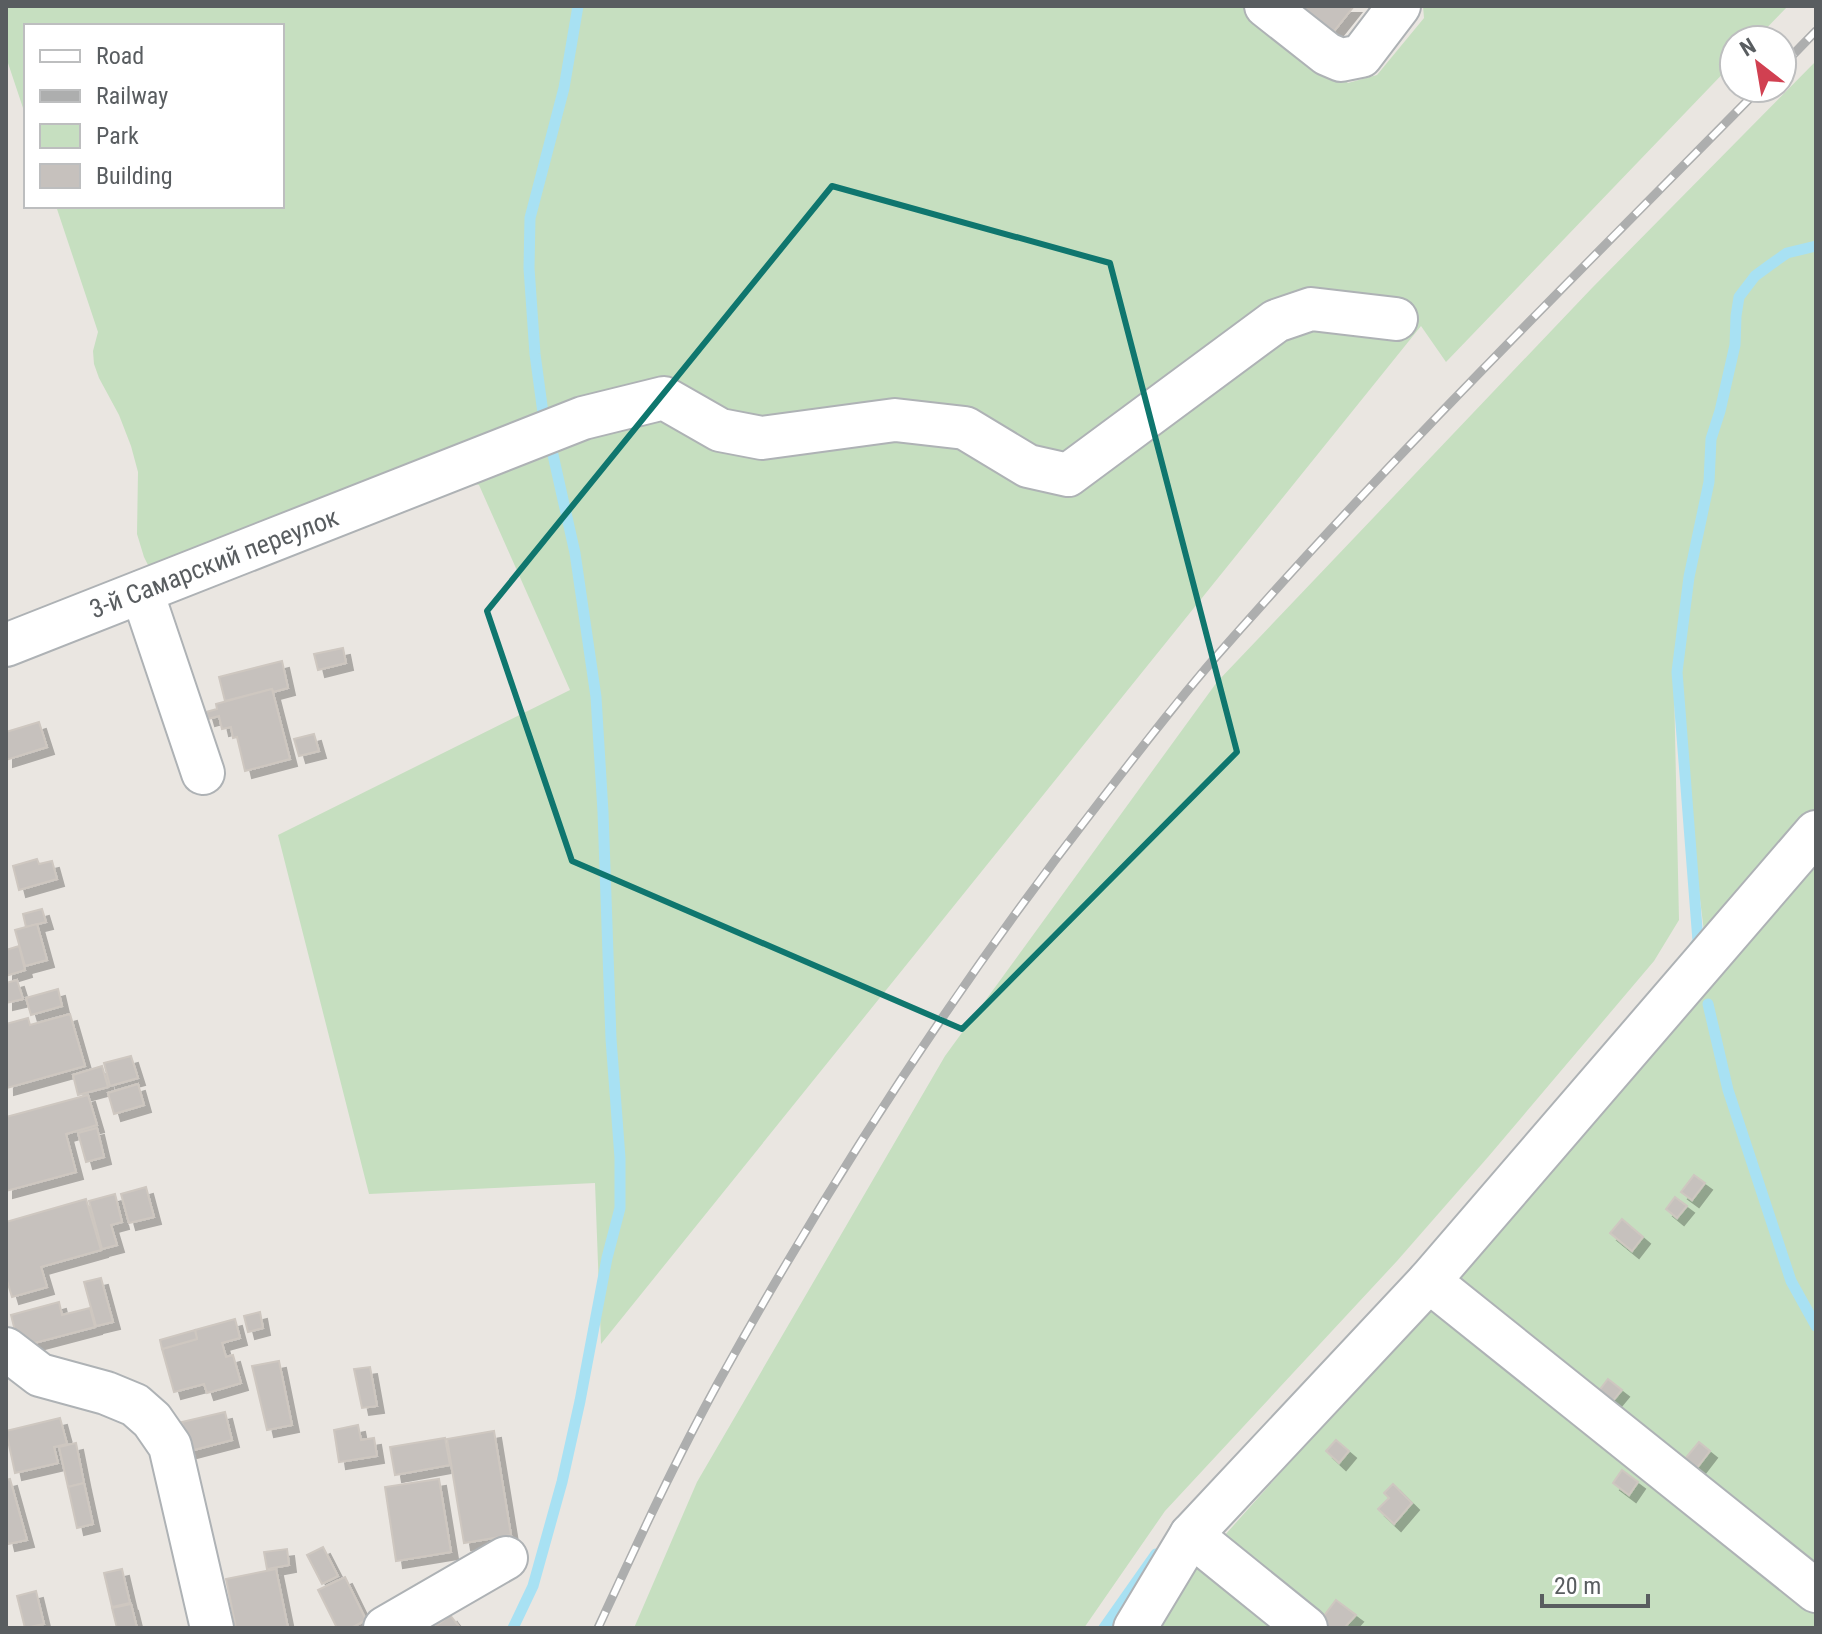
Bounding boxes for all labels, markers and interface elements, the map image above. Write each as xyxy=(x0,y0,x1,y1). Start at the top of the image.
legend xyxy=(24,24,284,208)
north arrow xyxy=(1718,24,1798,104)
text: N xyxy=(1736,33,1760,61)
text: Road xyxy=(96,42,144,70)
text: Railway xyxy=(96,82,168,110)
text: Park xyxy=(96,122,139,150)
text: Building xyxy=(96,162,173,190)
street label: 3-й Самарский переулок xyxy=(85,501,343,624)
scale bar xyxy=(1542,1558,1648,1608)
text: 20 m xyxy=(1554,1572,1601,1600)

